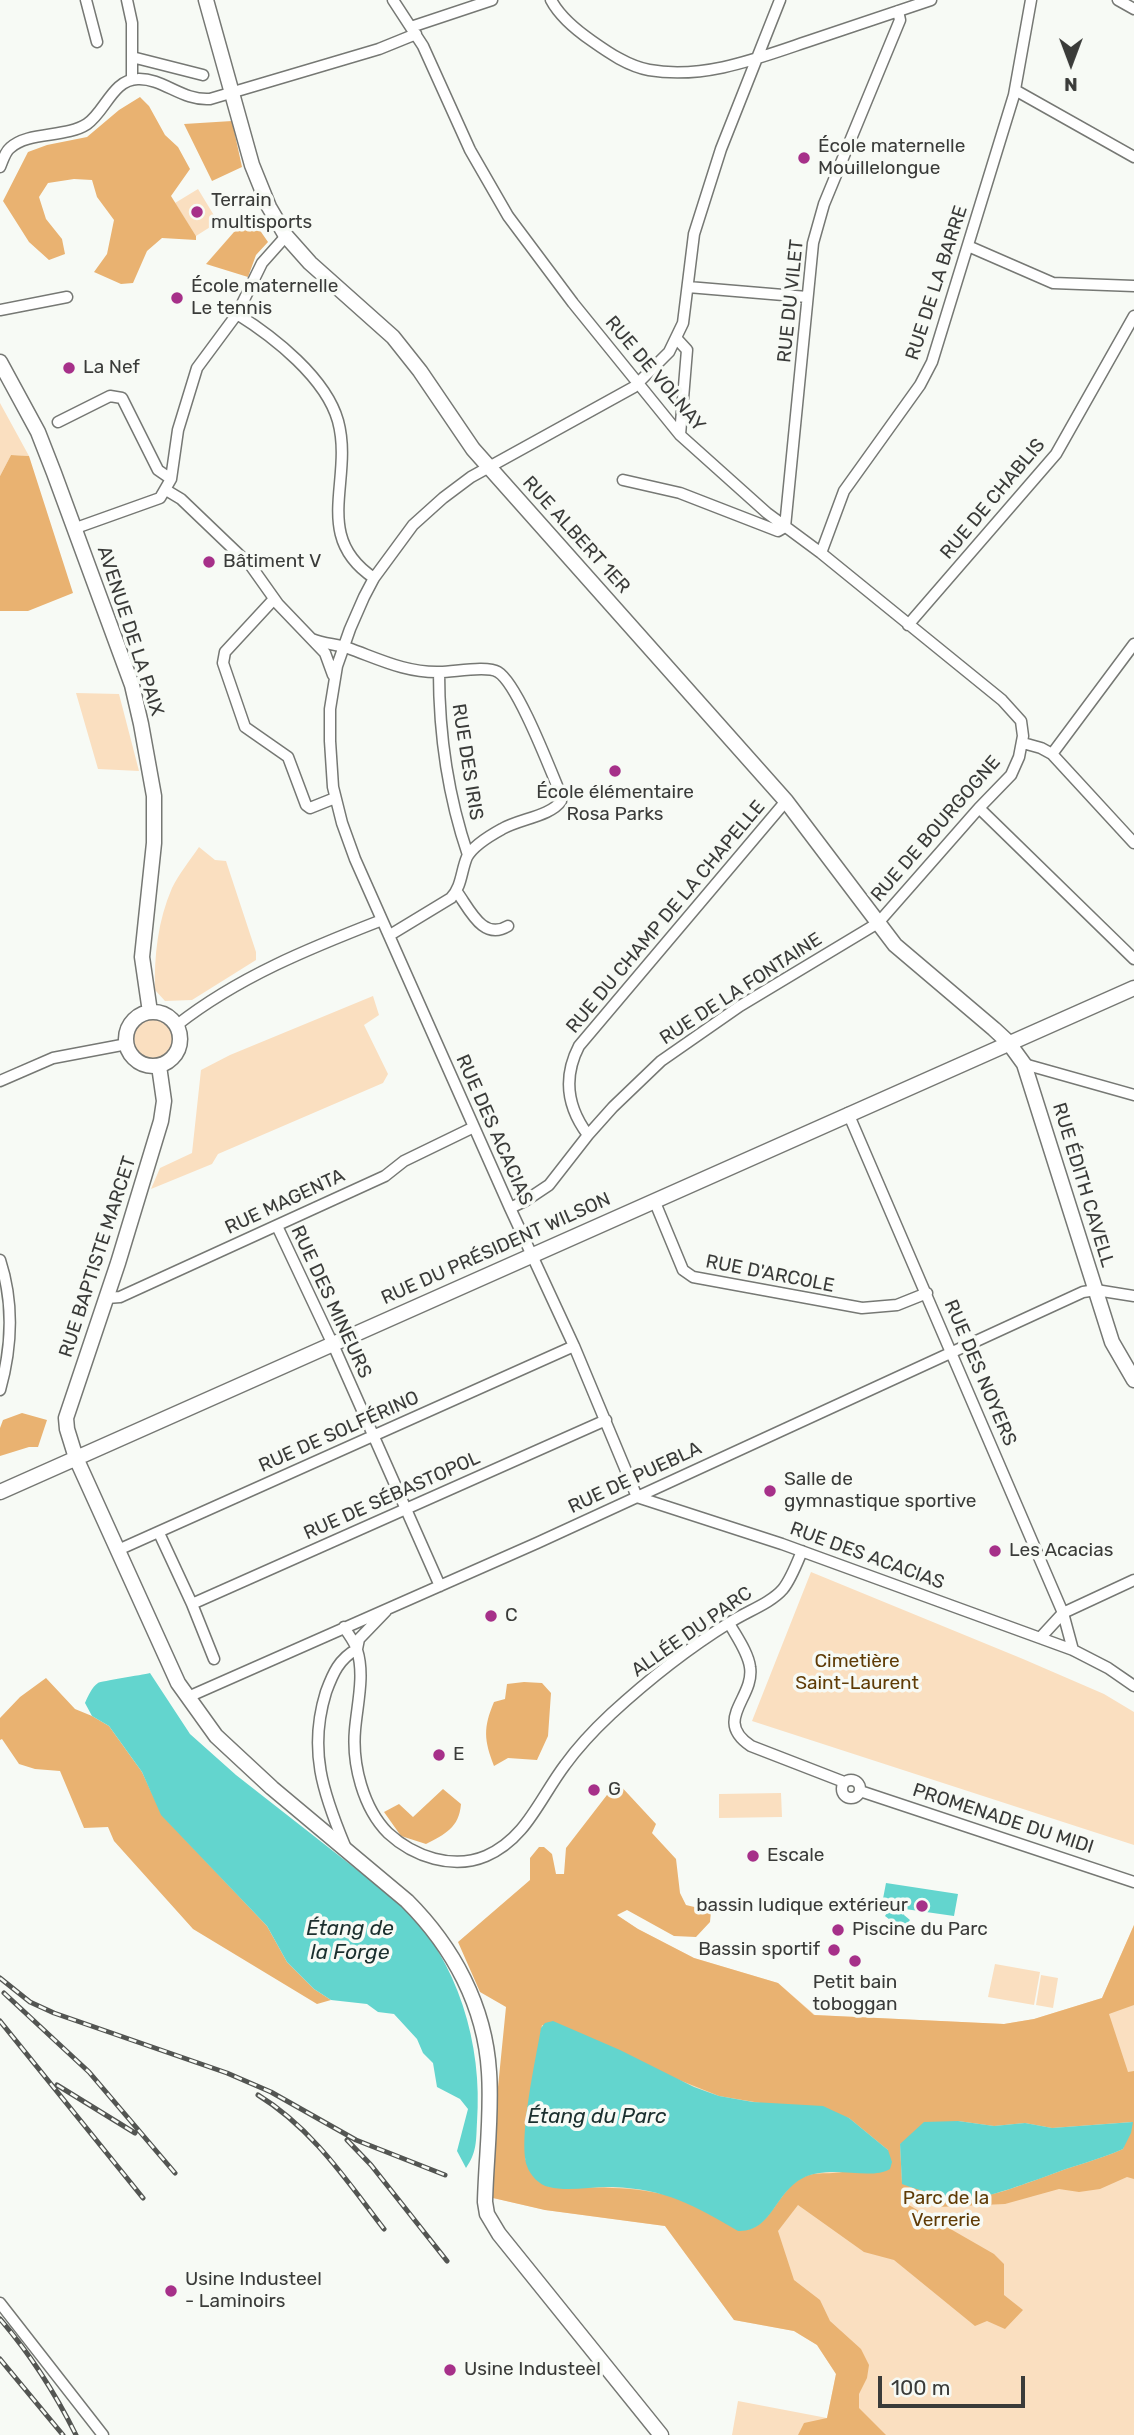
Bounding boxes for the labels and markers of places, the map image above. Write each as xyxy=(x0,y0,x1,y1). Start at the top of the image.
place label: École maternelle Mouillelongue xyxy=(818,136,965,180)
marker: École maternelle Mouillelongue xyxy=(796,150,812,166)
place label: Terrain multisports xyxy=(211,190,312,234)
marker: Terrain multisports xyxy=(189,204,205,220)
place label: École maternelle Le tennis xyxy=(191,276,338,320)
marker: École maternelle Le tennis xyxy=(169,290,185,306)
place label: La Nef xyxy=(83,357,140,379)
marker: La Nef xyxy=(61,360,77,376)
place label: Bâtiment V xyxy=(223,551,322,573)
marker: Bâtiment V xyxy=(201,554,217,570)
marker: École élémentaire Rosa Parks xyxy=(607,763,623,779)
place label: École élémentaire Rosa Parks xyxy=(536,782,694,826)
place label: Salle de gymnastique sportive xyxy=(784,1469,976,1513)
marker: Salle de gymnastique sportive xyxy=(762,1483,778,1499)
place label: Les Acacias xyxy=(1009,1540,1113,1562)
marker: Les Acacias xyxy=(987,1543,1003,1559)
place label: C xyxy=(505,1605,518,1627)
marker: C xyxy=(483,1608,499,1624)
place label: E xyxy=(453,1744,465,1766)
marker: E xyxy=(431,1747,447,1763)
place label: G xyxy=(608,1779,621,1801)
marker: G xyxy=(586,1782,602,1798)
place label: Escale xyxy=(767,1845,824,1867)
marker: Escale xyxy=(745,1848,761,1864)
place label: bassin ludique extérieur xyxy=(696,1895,908,1917)
marker: bassin ludique extérieur xyxy=(914,1898,930,1914)
place label: Piscine du Parc xyxy=(852,1919,988,1941)
marker: Piscine du Parc xyxy=(830,1922,846,1938)
place label: Bassin sportif xyxy=(698,1939,820,1961)
marker: Bassin sportif xyxy=(826,1942,842,1958)
marker: Petit bain toboggan xyxy=(847,1953,863,1969)
place label: Petit bain toboggan xyxy=(812,1972,898,2016)
place label: Usine Industeel - Laminoirs xyxy=(185,2269,322,2313)
marker: Usine Industeel - Laminoirs xyxy=(163,2283,179,2299)
place label: Usine Industeel xyxy=(464,2359,601,2381)
marker: Usine Industeel xyxy=(442,2362,458,2378)

